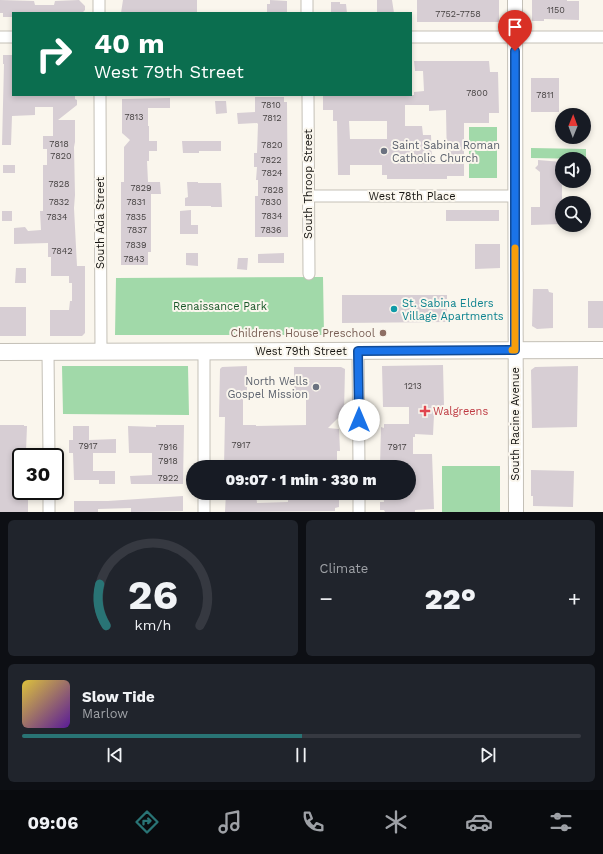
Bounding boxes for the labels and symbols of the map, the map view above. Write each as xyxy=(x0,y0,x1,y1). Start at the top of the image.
house number: 1150 xyxy=(547,5,565,15)
house number: 7752-7758 xyxy=(435,9,481,19)
pin xyxy=(498,10,532,51)
house number: 7800 xyxy=(466,88,488,98)
house number: 7811 xyxy=(536,90,554,100)
house number: 7810 xyxy=(261,100,281,110)
north arrow xyxy=(555,108,591,144)
house number: 7813 xyxy=(124,112,144,122)
house number: 7812 xyxy=(262,113,282,123)
street label: South Throop Street xyxy=(302,129,315,239)
house number: 7818 xyxy=(49,139,69,149)
place label: Saint Sabina Roman Catholic Church xyxy=(392,139,500,165)
house number: 7820 xyxy=(261,140,283,150)
marker: Saint Sabina Roman Catholic Church xyxy=(379,146,389,156)
house number: 7820 xyxy=(50,151,72,161)
house number: 7822 xyxy=(261,155,281,165)
house number: 7824 xyxy=(262,168,283,178)
street label: South Ada Street xyxy=(94,177,107,269)
house number: 7828 xyxy=(48,179,70,189)
house number: 7829 xyxy=(130,183,152,193)
house number: 7828 xyxy=(262,185,284,195)
street label: West 78th Place xyxy=(369,190,455,203)
house number: 7832 xyxy=(49,197,69,207)
house number: 7831 xyxy=(127,197,146,207)
house number: 7830 xyxy=(260,197,282,207)
house number: 7834 xyxy=(262,211,283,221)
house number: 7834 xyxy=(47,212,68,222)
house number: 7835 xyxy=(126,212,146,222)
house number: 7837 xyxy=(127,225,147,235)
house number: 7836 xyxy=(261,225,281,235)
house number: 7839 xyxy=(125,240,147,250)
house number: 7842 xyxy=(51,246,73,256)
house number: 7843 xyxy=(123,254,145,264)
place label: St. Sabina Elders Village Apartments xyxy=(402,297,504,323)
park label: Renaissance Park xyxy=(173,300,267,313)
marker: St. Sabina Elders Village Apartments xyxy=(389,304,399,314)
place label: Childrens House Preschool xyxy=(230,327,376,340)
marker: Childrens House Preschool xyxy=(378,328,388,338)
street label: West 79th Street xyxy=(255,345,347,358)
street label: South Racine Avenue xyxy=(509,367,522,481)
place label: North Wells Gospel Mission xyxy=(227,375,308,401)
house number: 1213 xyxy=(404,381,422,391)
marker: North Wells Gospel Mission xyxy=(311,382,321,392)
position arrow xyxy=(338,399,380,441)
place label: Walgreens xyxy=(433,405,488,418)
marker: Walgreens xyxy=(420,406,430,416)
house number: 7917 xyxy=(231,440,251,450)
house number: 7917 xyxy=(78,441,98,451)
house number: 7916 xyxy=(158,442,178,452)
house number: 7917 xyxy=(387,442,407,452)
speed limit sign: 30 xyxy=(12,448,64,500)
house number: 7918 xyxy=(158,456,178,466)
house number: 7922 xyxy=(157,473,179,483)

